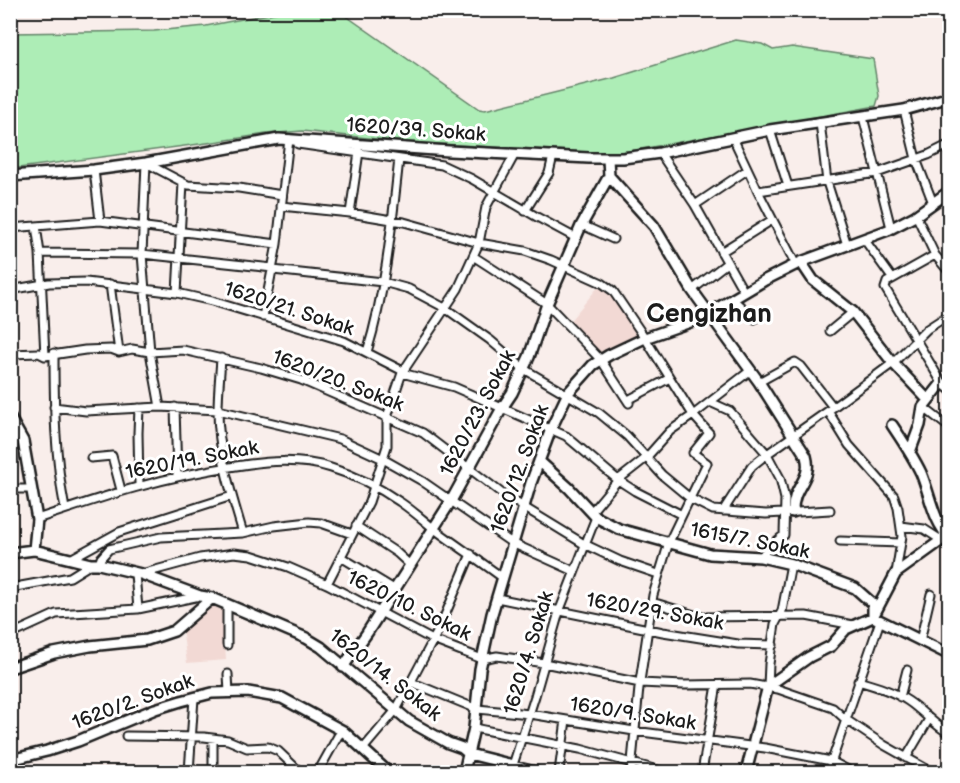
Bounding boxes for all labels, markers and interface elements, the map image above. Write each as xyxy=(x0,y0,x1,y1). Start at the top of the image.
street label: 1620/39. Sokak xyxy=(346,113,487,147)
street label: 1620/21. Sokak xyxy=(221,277,357,341)
district label: Cengizhan xyxy=(646,299,772,330)
street label: 1620/20. Sokak xyxy=(269,345,407,417)
street label: 1620/23. Sokak xyxy=(435,346,521,480)
street label: 1620/12. Sokak xyxy=(486,401,554,537)
street label: 1620/19. Sokak xyxy=(124,435,261,485)
street label: 1615/7. Sokak xyxy=(688,518,812,564)
street label: 1620/10. Sokak xyxy=(343,566,475,646)
street label: 1620/4. Sokak xyxy=(499,588,559,718)
street label: 1620/29. Sokak xyxy=(585,588,726,636)
street label: 1620/14. Sokak xyxy=(324,624,446,726)
street label: 1620/2. Sokak xyxy=(69,669,197,735)
street label: 1620/9. Sokak xyxy=(568,692,698,736)

